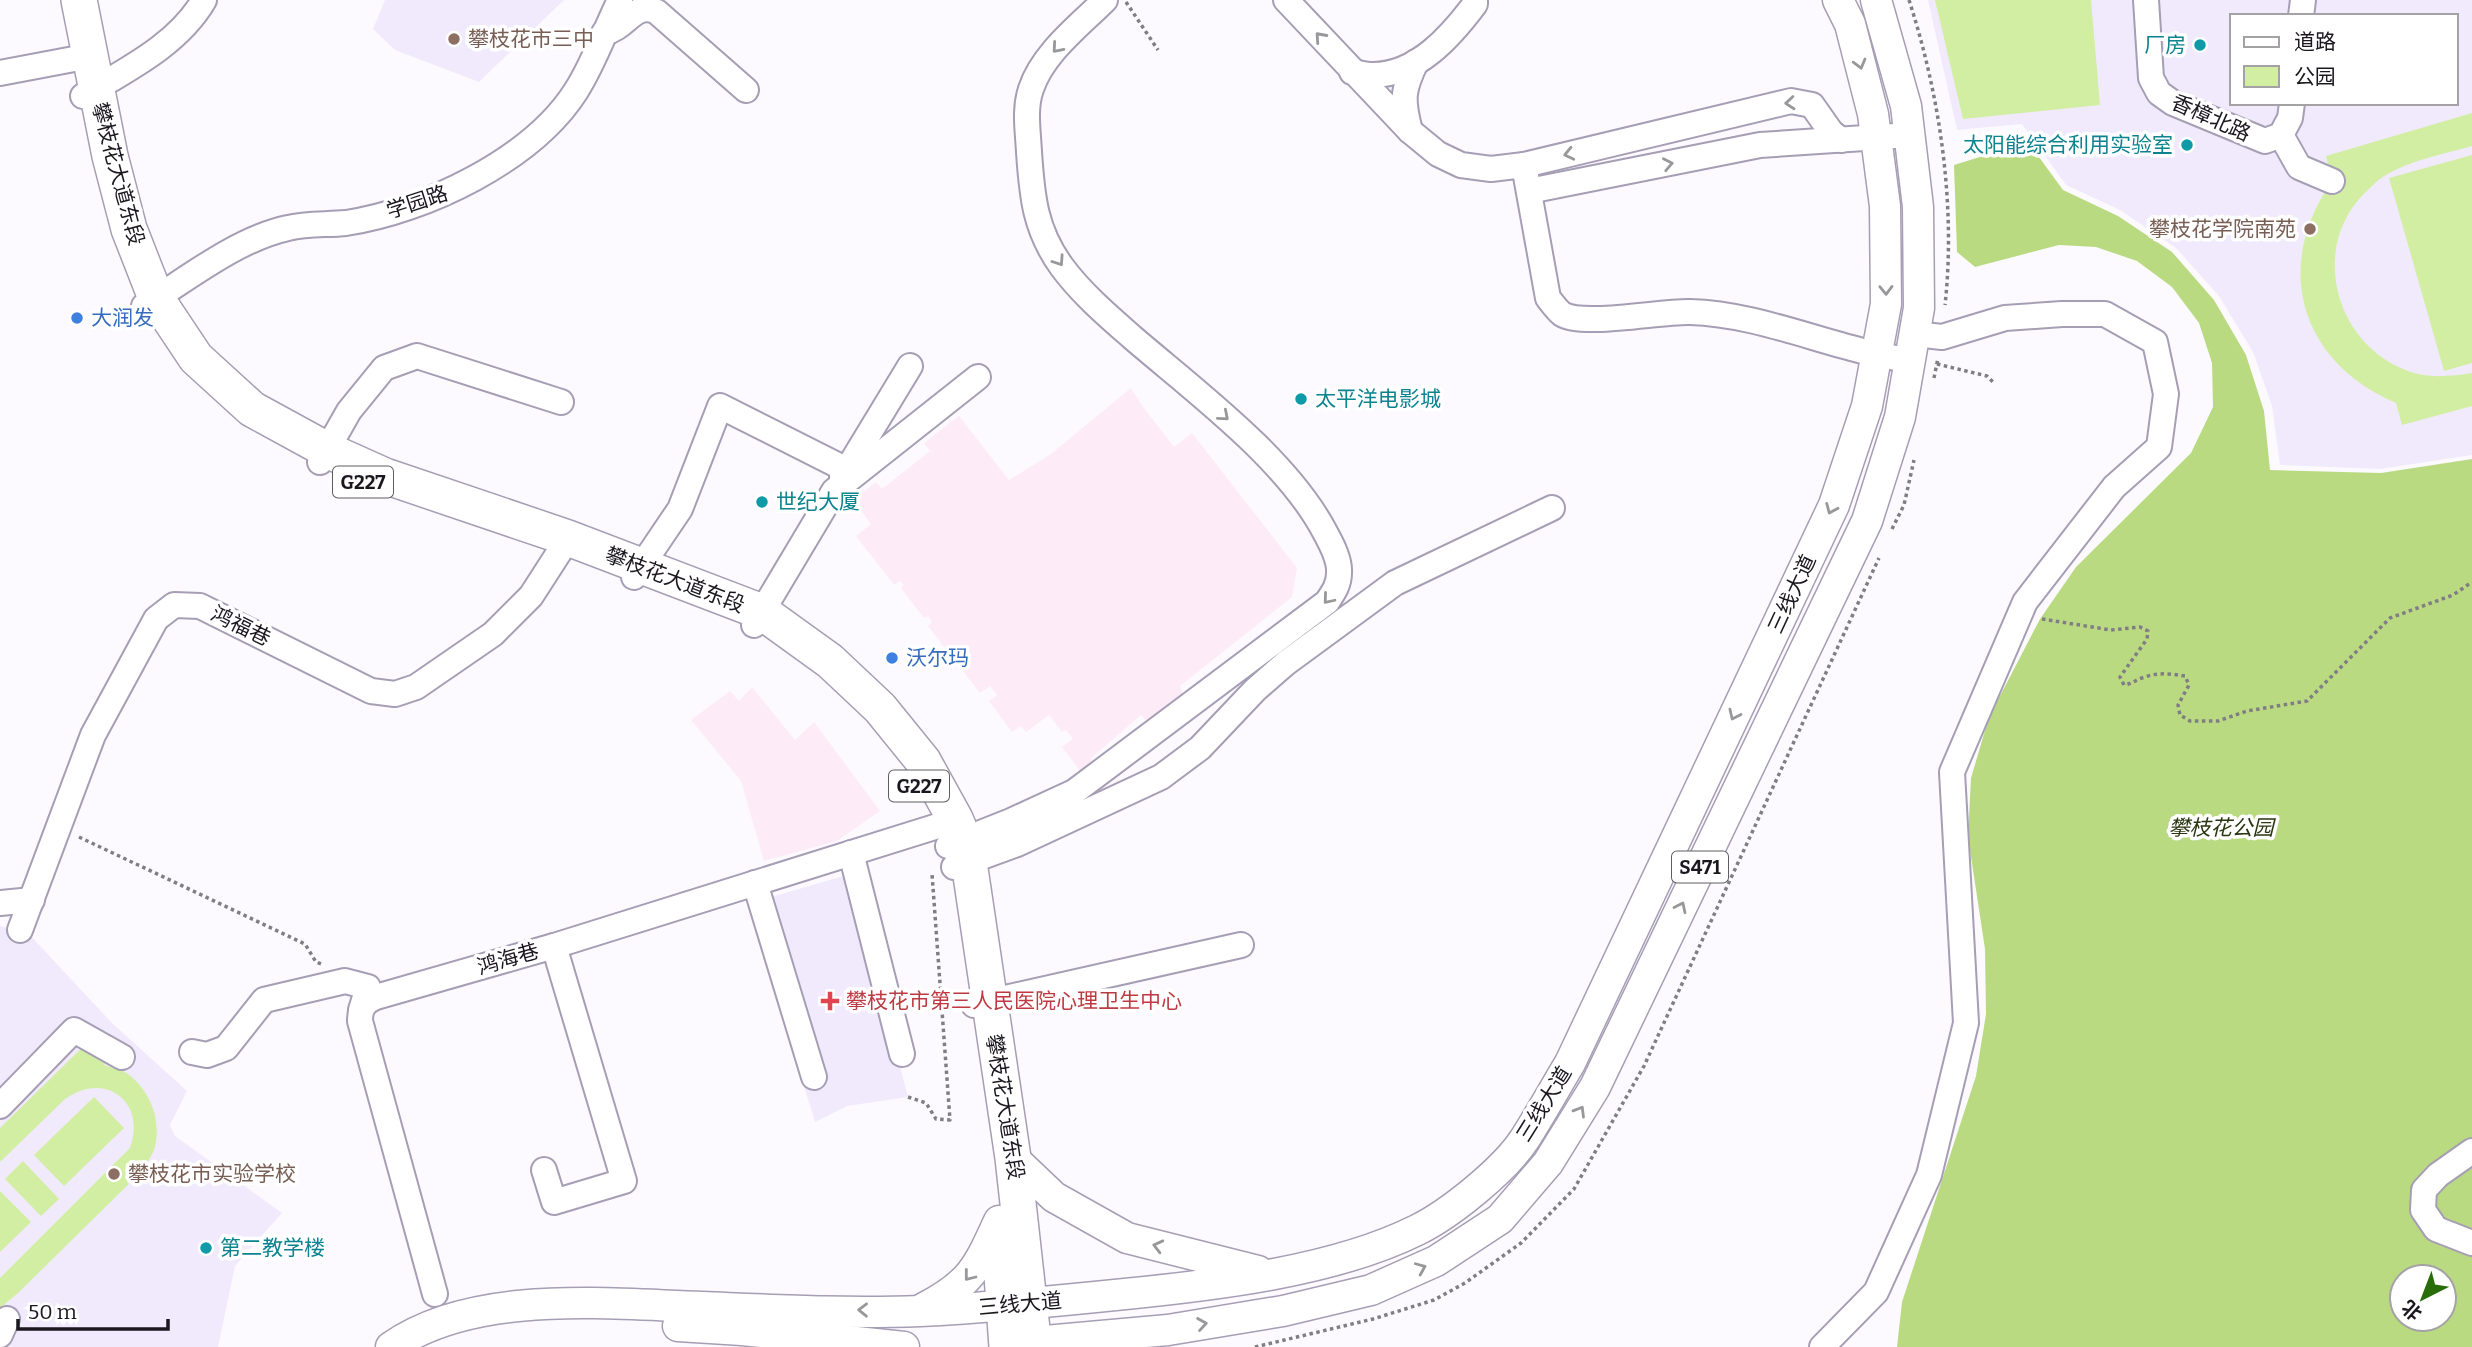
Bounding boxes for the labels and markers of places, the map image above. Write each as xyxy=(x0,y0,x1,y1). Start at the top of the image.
place label: 攀枝花市三中 xyxy=(468,26,594,52)
marker: 攀枝花市三中 xyxy=(446,31,462,47)
place label: 厂房 xyxy=(2144,32,2186,58)
marker: 厂房 xyxy=(2192,37,2208,53)
place label: 太阳能综合利用实验室 xyxy=(1963,132,2173,158)
marker: 太阳能综合利用实验室 xyxy=(2179,137,2195,153)
place label: 攀枝花学院南苑 xyxy=(2149,216,2296,242)
marker: 攀枝花学院南苑 xyxy=(2302,221,2318,237)
place label: 大润发 xyxy=(91,305,154,331)
marker: 大润发 xyxy=(69,310,85,326)
place label: 太平洋电影城 xyxy=(1315,386,1441,412)
marker: 太平洋电影城 xyxy=(1293,391,1309,407)
place label: 世纪大厦 xyxy=(776,489,860,515)
marker: 世纪大厦 xyxy=(754,494,770,510)
place label: 沃尔玛 xyxy=(906,645,969,671)
marker: 沃尔玛 xyxy=(884,650,900,666)
place label: 攀枝花市第三人民医院心理卫生中心 xyxy=(846,988,1182,1014)
marker: 攀枝花市第三人民医院心理卫生中心 xyxy=(820,991,840,1011)
place label: 攀枝花市实验学校 xyxy=(128,1161,296,1187)
marker: 攀枝花市实验学校 xyxy=(106,1166,122,1182)
place label: 第二教学楼 xyxy=(220,1235,325,1261)
marker: 第二教学楼 xyxy=(198,1240,214,1256)

